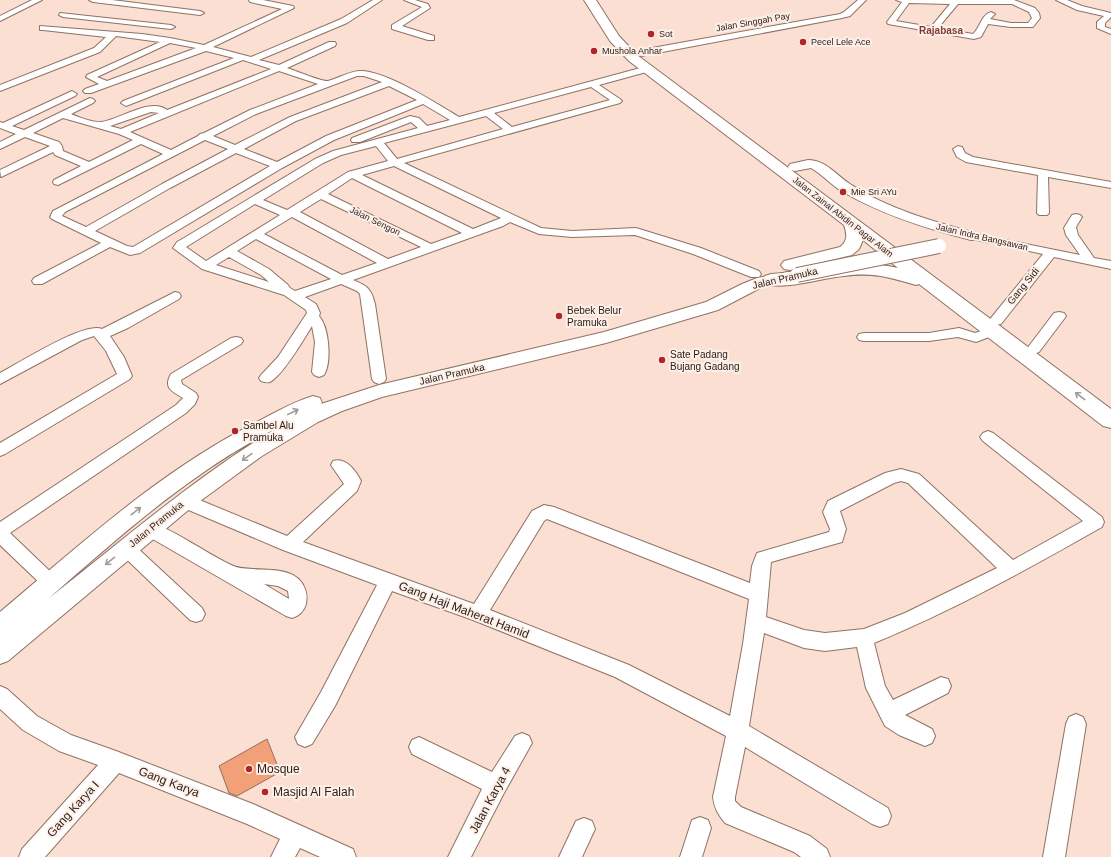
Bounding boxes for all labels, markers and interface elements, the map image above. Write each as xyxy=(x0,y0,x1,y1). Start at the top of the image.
street label: Jalan Singgah Pay xyxy=(715,10,791,33)
district label: Rajabasa xyxy=(919,25,963,36)
marker: Sot xyxy=(646,29,656,39)
place label: Sot xyxy=(659,29,673,39)
marker: Pecel Lele Ace xyxy=(798,37,808,47)
place label: Pecel Lele Ace xyxy=(811,37,871,47)
marker: Mushola Anhar xyxy=(589,46,599,56)
place label: Mushola Anhar xyxy=(602,46,662,56)
street label: Jalan Zainal Abidin Pagar Alam xyxy=(791,175,895,259)
marker: Mie Sri AYu xyxy=(838,187,848,197)
place label: Mie Sri AYu xyxy=(851,187,897,197)
street label: Jalan Sengon xyxy=(348,204,402,238)
street label: Jalan Indra Bangsawan xyxy=(935,222,1029,252)
street label: Jalan Pramuka xyxy=(751,265,819,291)
street label: Gang Sidi xyxy=(1005,265,1041,307)
place label: Bebek Belur Pramuka xyxy=(567,305,622,328)
marker: Bebek Belur Pramuka xyxy=(554,311,564,321)
place label: Sate Padang Bujang Gadang xyxy=(670,349,740,372)
marker: Sate Padang Bujang Gadang xyxy=(657,355,667,365)
street label: Jalan Pramuka xyxy=(418,361,486,387)
one-way arrow xyxy=(1074,392,1085,401)
one-way arrow xyxy=(287,408,299,415)
place label: Sambel Alu Pramuka xyxy=(243,420,294,443)
marker: Sambel Alu Pramuka xyxy=(230,426,240,436)
one-way arrow xyxy=(242,453,253,461)
street label: Jalan Pramuka xyxy=(127,498,186,549)
one-way arrow xyxy=(130,507,141,515)
one-way arrow xyxy=(105,557,116,566)
street label: Gang Haji Maherat Hamid xyxy=(397,579,531,641)
place label: Mosque xyxy=(257,762,300,776)
street label: Gang Karya xyxy=(137,764,202,800)
marker: Mosque xyxy=(244,764,254,774)
street label: Jalan Karya 4 xyxy=(467,764,514,836)
street label: Gang Karya I xyxy=(44,778,102,840)
place label: Masjid Al Falah xyxy=(273,785,354,799)
marker: Masjid Al Falah xyxy=(260,787,270,797)

